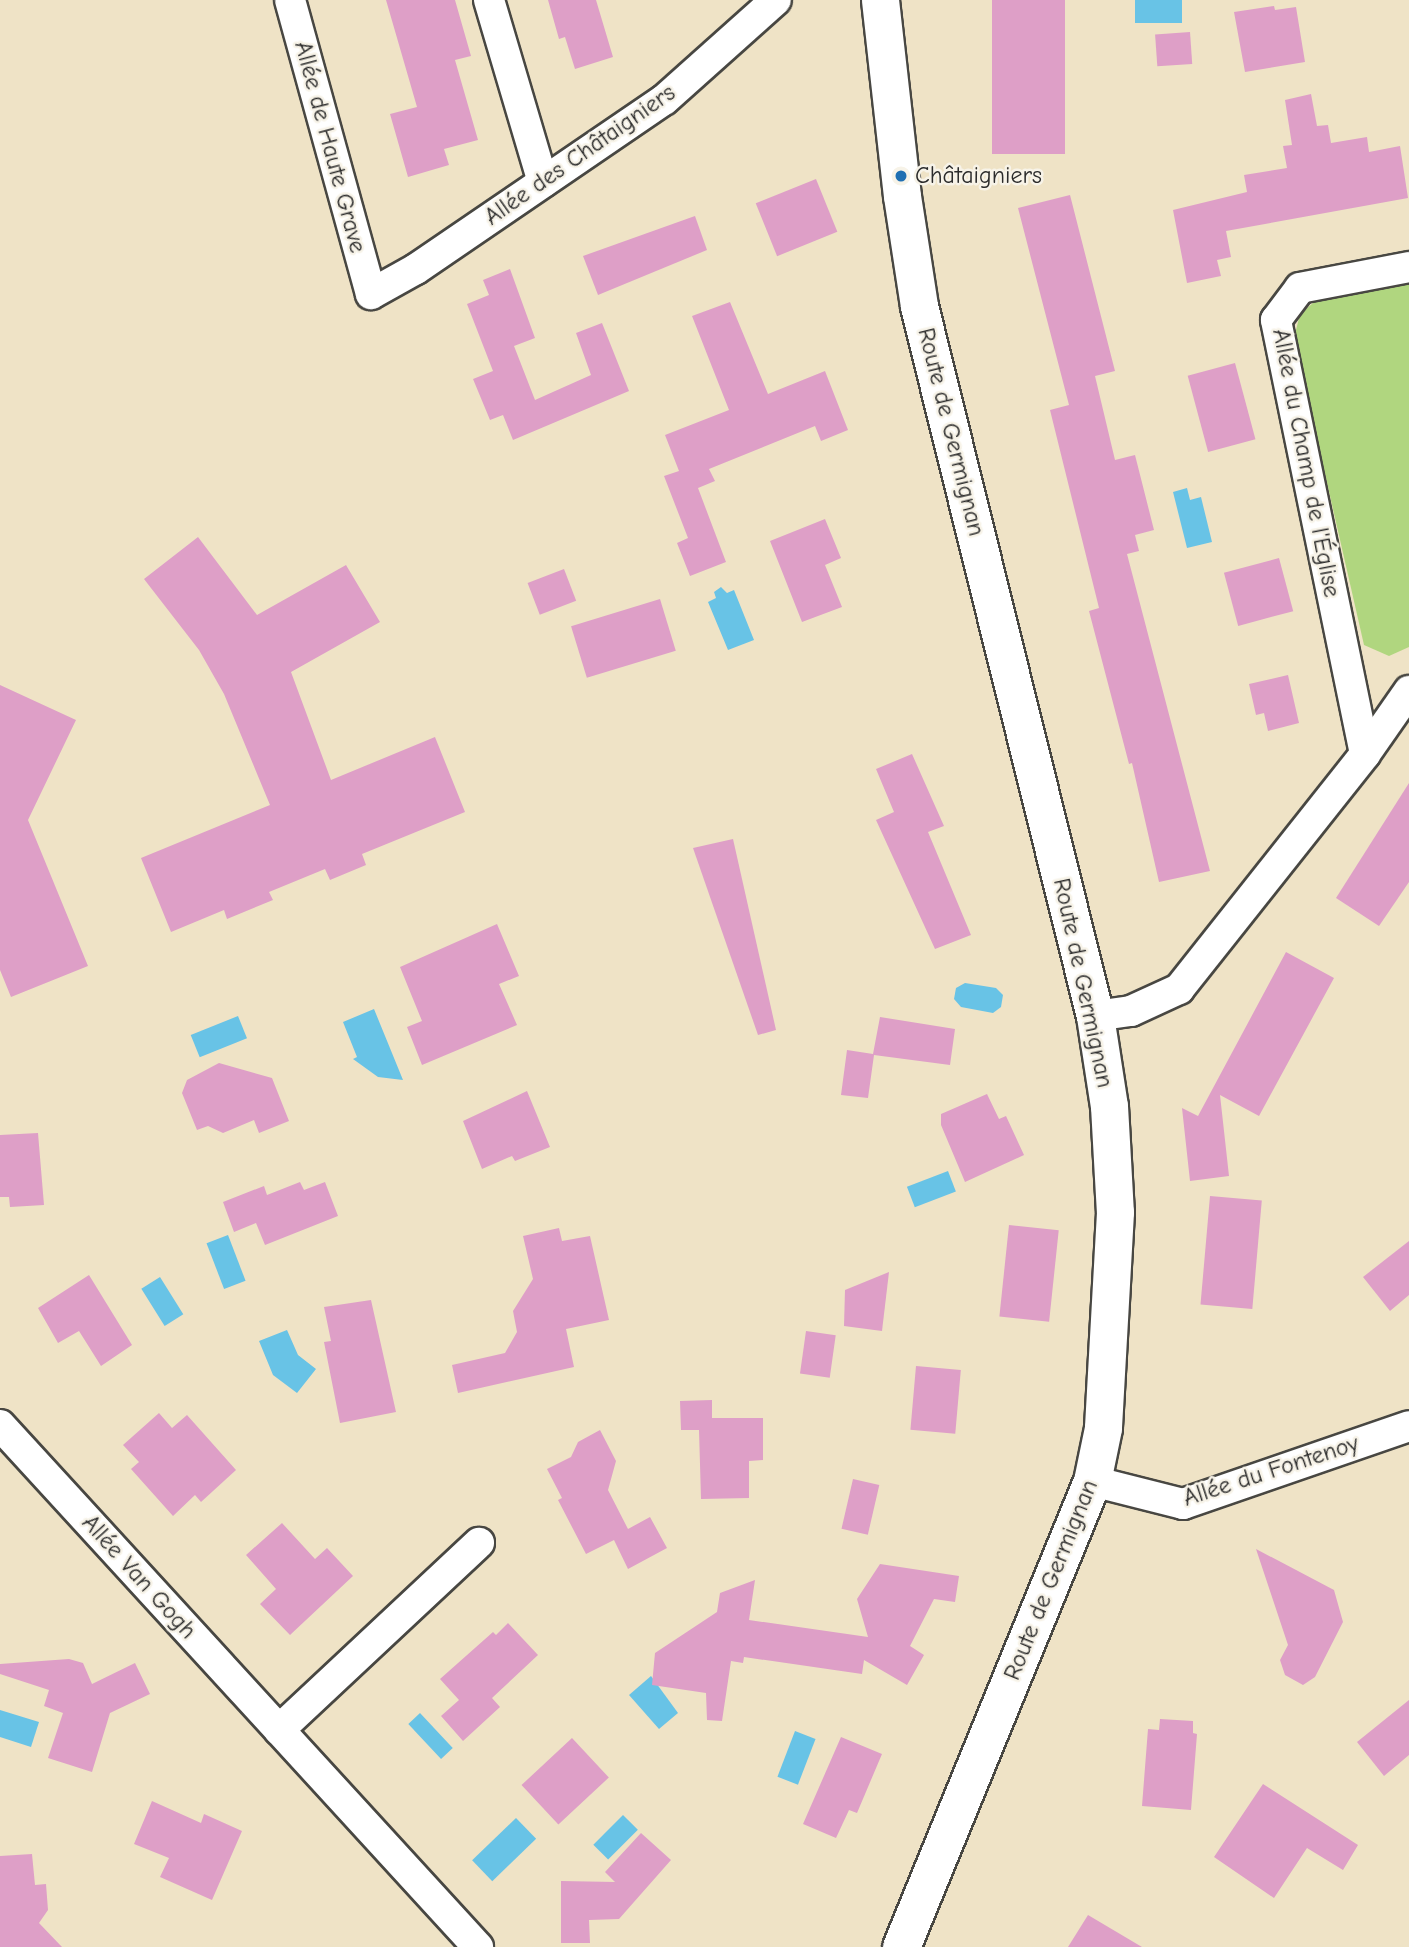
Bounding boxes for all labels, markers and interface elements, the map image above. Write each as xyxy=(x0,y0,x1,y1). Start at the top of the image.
street label: Allée de Haute Grave xyxy=(288,38,372,256)
street label: Allée des Châtaigniers xyxy=(479,78,681,232)
place label: Châtaigniers xyxy=(915,162,1042,190)
marker: Châtaigniers xyxy=(893,168,909,184)
street label: Route de Germignan xyxy=(911,325,991,539)
street label: Allée du Champ de l'Église xyxy=(1266,326,1346,600)
street label: Route de Germignan xyxy=(1047,876,1119,1090)
street label: Allée du Fontenoy xyxy=(1180,1429,1362,1513)
street label: Route de Germignan xyxy=(998,1476,1104,1684)
street label: Allée Van Gogh xyxy=(76,1509,202,1645)

